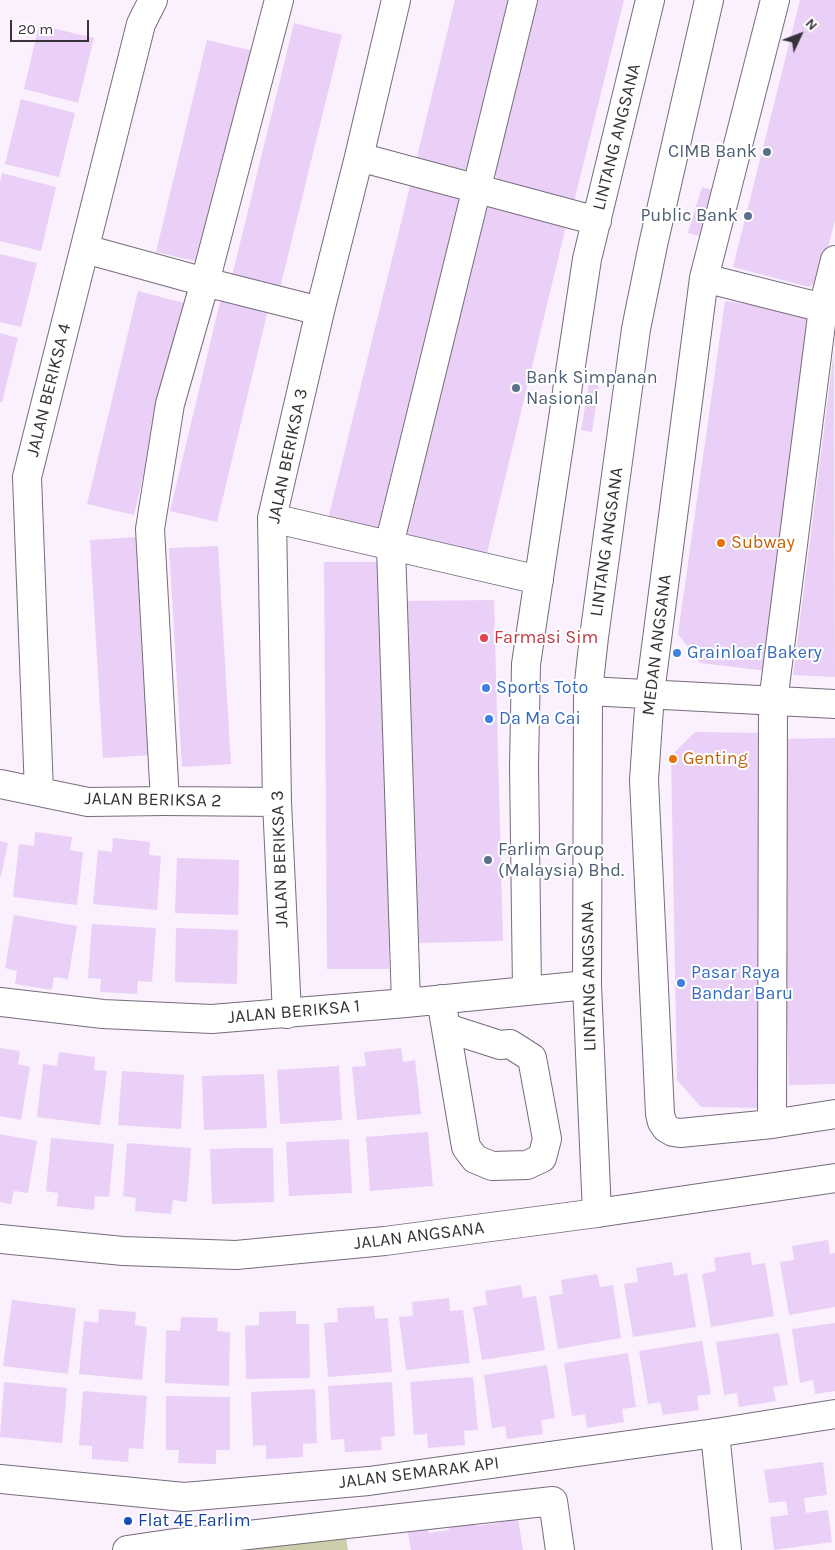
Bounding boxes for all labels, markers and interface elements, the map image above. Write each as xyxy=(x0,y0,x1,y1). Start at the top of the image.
scale bar xyxy=(12,10,91,42)
north arrow xyxy=(775,10,825,60)
text: N xyxy=(802,15,821,34)
text: 20 m xyxy=(18,20,53,38)
street label: LINTANG ANGSANA xyxy=(588,61,646,213)
place label: CIMB Bank xyxy=(668,141,757,163)
marker: CIMB Bank xyxy=(761,146,773,158)
place label: Public Bank xyxy=(640,205,738,227)
marker: Public Bank xyxy=(742,210,754,222)
street label: JALAN BERIKSA 4 xyxy=(22,321,76,459)
place label: Bank Simpanan Nasional xyxy=(526,367,658,409)
marker: Bank Simpanan Nasional xyxy=(510,382,522,394)
street label: JALAN BERIKSA 3 xyxy=(263,387,313,525)
street label: LINTANG ANGSANA xyxy=(586,466,628,618)
place label: Subway xyxy=(731,532,795,554)
marker: Subway xyxy=(715,537,727,549)
street label: MEDAN ANGSANA xyxy=(638,573,676,717)
place label: Farmasi Sim xyxy=(494,627,598,649)
marker: Farmasi Sim xyxy=(478,632,490,644)
place label: Grainloaf Bakery xyxy=(687,642,822,664)
marker: Grainloaf Bakery xyxy=(671,647,683,659)
place label: Sports Toto xyxy=(496,677,588,699)
marker: Sports Toto xyxy=(480,682,492,694)
place label: Da Ma Cai xyxy=(499,708,581,730)
marker: Da Ma Cai xyxy=(483,713,495,725)
place label: Genting xyxy=(683,748,748,770)
marker: Genting xyxy=(667,753,679,765)
street label: JALAN BERIKSA 2 xyxy=(84,788,222,812)
street label: JALAN BERIKSA 3 xyxy=(267,790,293,928)
place label: Farlim Group (Malaysia) Bhd. xyxy=(498,839,624,882)
marker: Farlim Group (Malaysia) Bhd. xyxy=(482,854,494,866)
street label: LINTANG ANGSANA xyxy=(577,900,601,1052)
place label: Pasar Raya Bandar Baru xyxy=(691,962,793,1004)
marker: Pasar Raya Bandar Baru xyxy=(675,977,687,989)
street label: JALAN BERIKSA 1 xyxy=(227,995,361,1029)
street label: JALAN ANGSANA xyxy=(353,1217,485,1255)
street label: JALAN SEMARAK API xyxy=(338,1452,500,1494)
place label: Flat 4E Farlim xyxy=(138,1510,251,1532)
marker: Flat 4E Farlim xyxy=(122,1515,134,1527)

